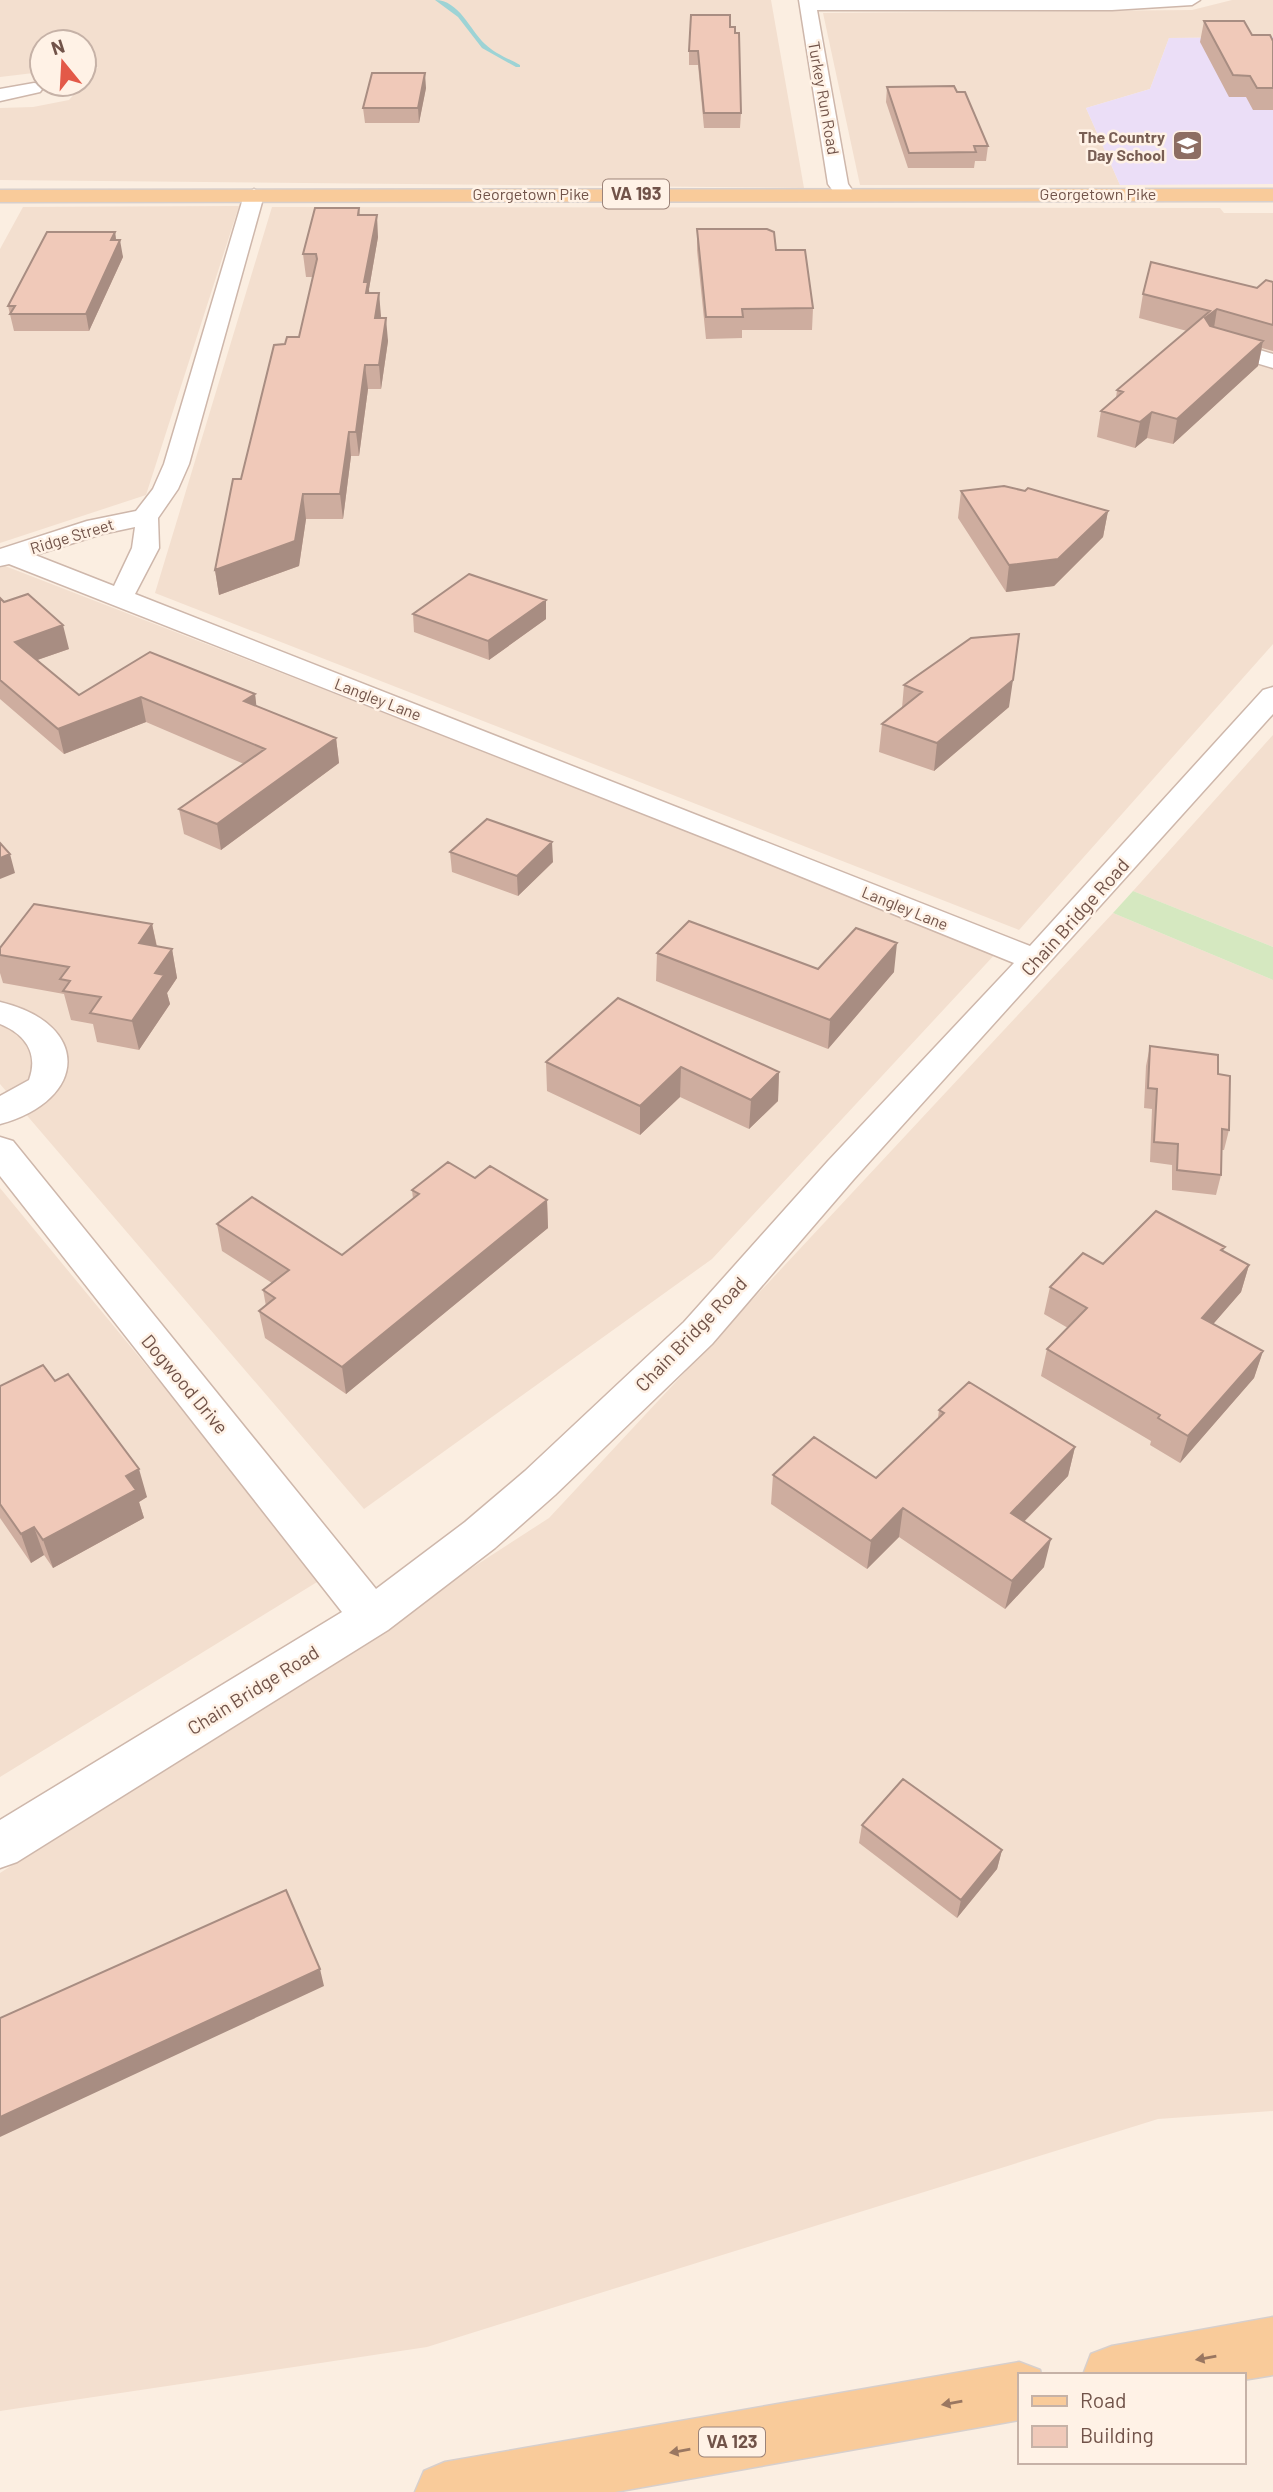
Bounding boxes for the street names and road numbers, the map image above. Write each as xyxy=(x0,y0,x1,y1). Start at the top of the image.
street label: Turkey Run Road xyxy=(805,40,844,156)
road number: VA 193 xyxy=(603,180,669,209)
street label: Georgetown Pike xyxy=(473,184,589,203)
street label: Georgetown Pike xyxy=(1040,184,1156,203)
street label: Ridge Street xyxy=(28,514,116,557)
street label: Langley Lane xyxy=(332,673,424,724)
street label: Chain Bridge Road xyxy=(1016,853,1134,980)
street label: Langley Lane xyxy=(859,882,951,933)
street label: Chain Bridge Road xyxy=(630,1272,751,1396)
street label: Dogwood Drive xyxy=(137,1329,234,1438)
street label: Chain Bridge Road xyxy=(183,1640,323,1739)
road number: VA 123 xyxy=(699,2428,765,2456)

